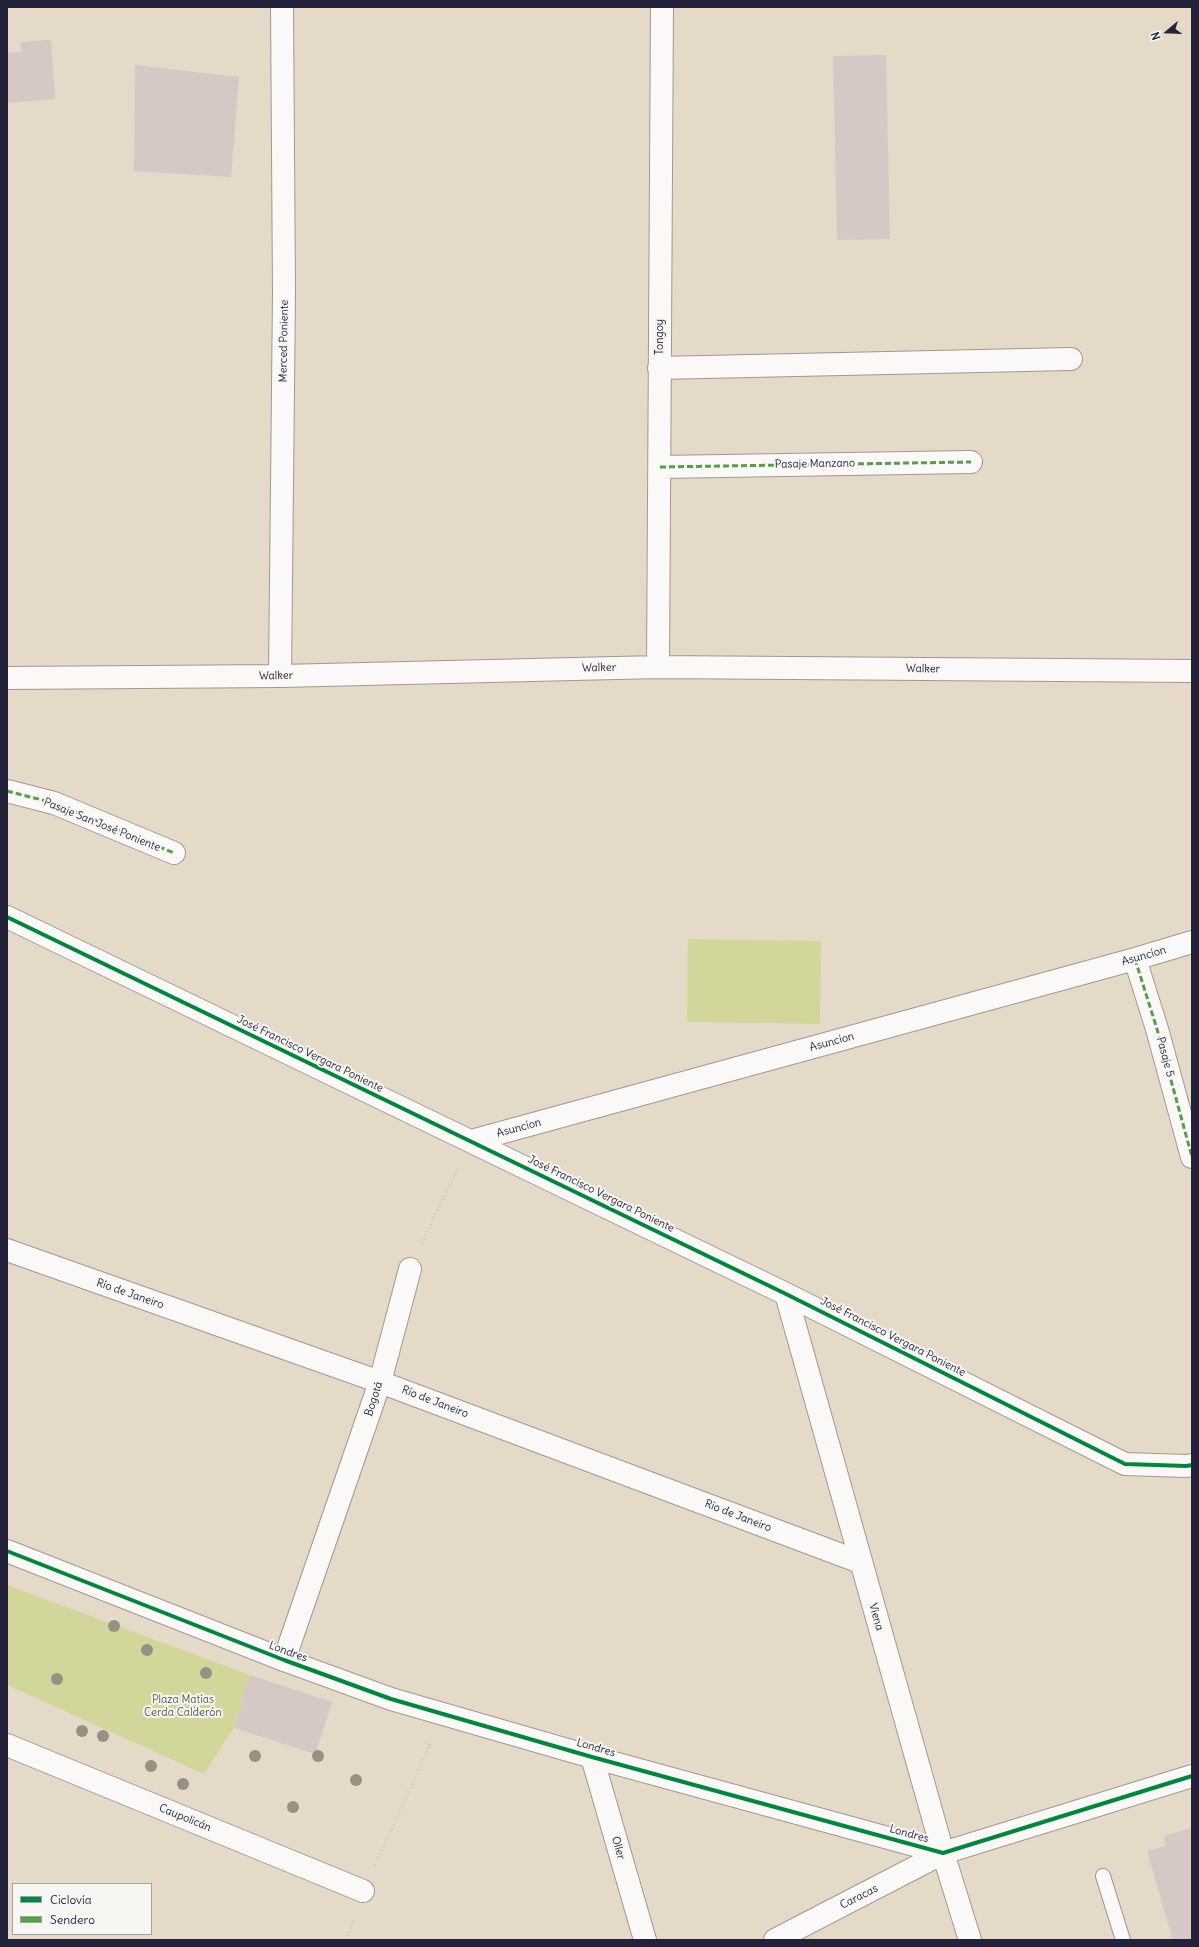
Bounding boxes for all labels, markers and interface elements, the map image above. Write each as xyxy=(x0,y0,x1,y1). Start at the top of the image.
north arrow xyxy=(1147,12,1187,52)
text: N xyxy=(1148,30,1164,42)
street label: Merced Poniente xyxy=(277,300,291,382)
street label: Tongoy xyxy=(653,319,667,355)
street label: Pasaje Manzano xyxy=(775,457,855,471)
street label: Walker xyxy=(582,661,616,675)
street label: Walker xyxy=(906,662,940,676)
street label: Walker xyxy=(259,669,293,683)
street label: Pasaje San José Poniente xyxy=(42,796,162,854)
street label: Asuncíon xyxy=(1120,943,1168,969)
street label: José Francisco Vergara Poniente xyxy=(235,1013,385,1095)
street label: Asuncíon xyxy=(808,1030,856,1054)
street label: Pasaje 5 xyxy=(1153,1035,1177,1079)
street label: Asuncíon xyxy=(495,1116,543,1140)
street label: José Francisco Vergara Poniente xyxy=(526,1153,676,1235)
street label: Río de Janeiro xyxy=(95,1276,165,1312)
street label: José Francisco Vergara Poniente xyxy=(818,1295,968,1379)
street label: Bogotá xyxy=(362,1380,386,1418)
street label: Río de Janeiro xyxy=(400,1383,470,1421)
street label: Río de Janeiro xyxy=(703,1497,773,1535)
street label: Viena xyxy=(866,1602,886,1632)
street label: Londres xyxy=(267,1639,309,1665)
park label: Plaza Matías Cerda Calderón xyxy=(144,1693,222,1719)
street label: Londres xyxy=(575,1736,617,1760)
street label: Caupolicán xyxy=(157,1802,213,1834)
street label: Londres xyxy=(888,1822,930,1846)
street label: Oller xyxy=(608,1835,628,1861)
street label: Caracas xyxy=(838,1882,880,1912)
legend xyxy=(12,1883,152,1935)
text: Ciclovía xyxy=(50,1892,91,1907)
text: Sendero xyxy=(50,1912,95,1927)

